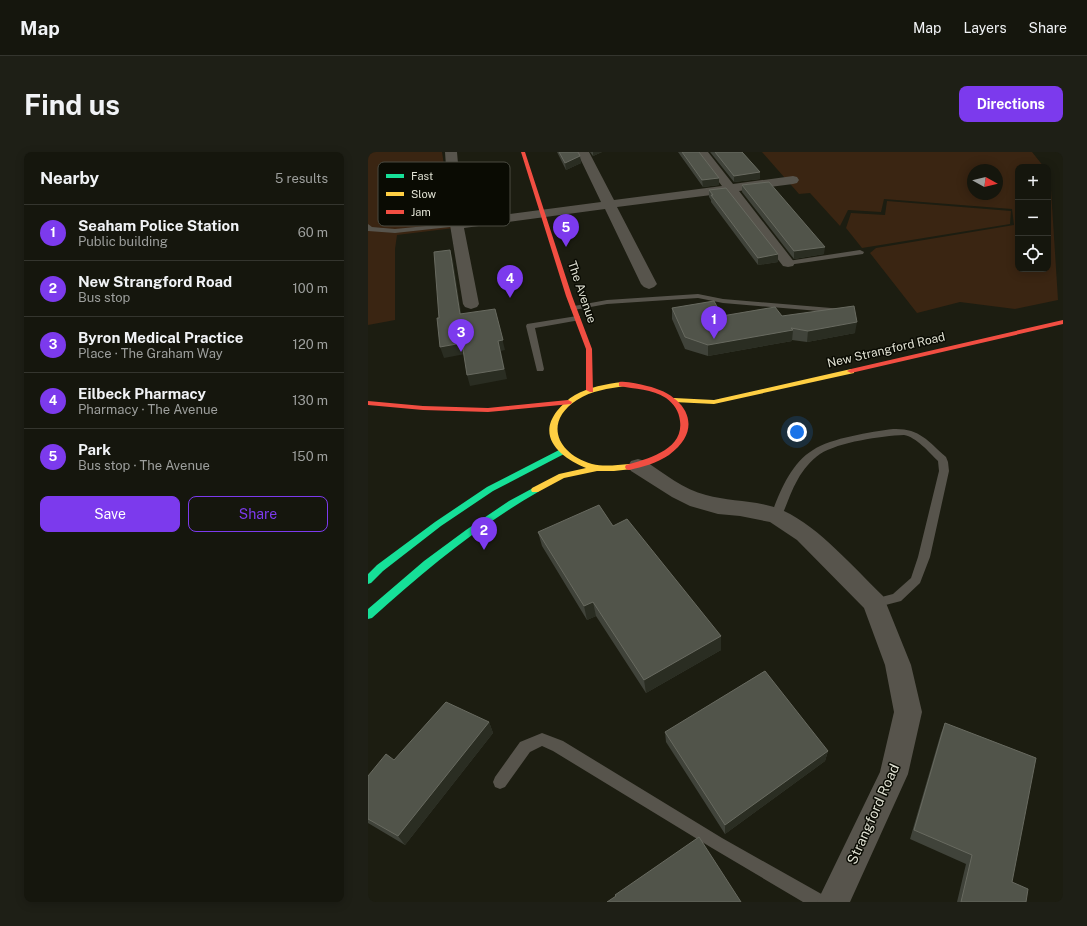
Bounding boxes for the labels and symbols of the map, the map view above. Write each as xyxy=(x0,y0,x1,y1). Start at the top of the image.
legend xyxy=(378,162,510,226)
north arrow xyxy=(967,164,1003,200)
text: Fast xyxy=(411,170,433,182)
text: Slow xyxy=(411,188,437,200)
text: Jam xyxy=(411,206,431,218)
pin: 5 xyxy=(553,214,579,247)
street label: The Avenue xyxy=(565,259,599,325)
pin: 4 xyxy=(497,265,523,298)
pin: 1 xyxy=(701,306,727,339)
pin: 3 xyxy=(448,319,474,352)
street label: New Strangford Road xyxy=(826,330,946,370)
your location xyxy=(787,422,807,442)
pin: 2 xyxy=(471,517,497,550)
street label: Strangford Road xyxy=(844,761,902,867)

